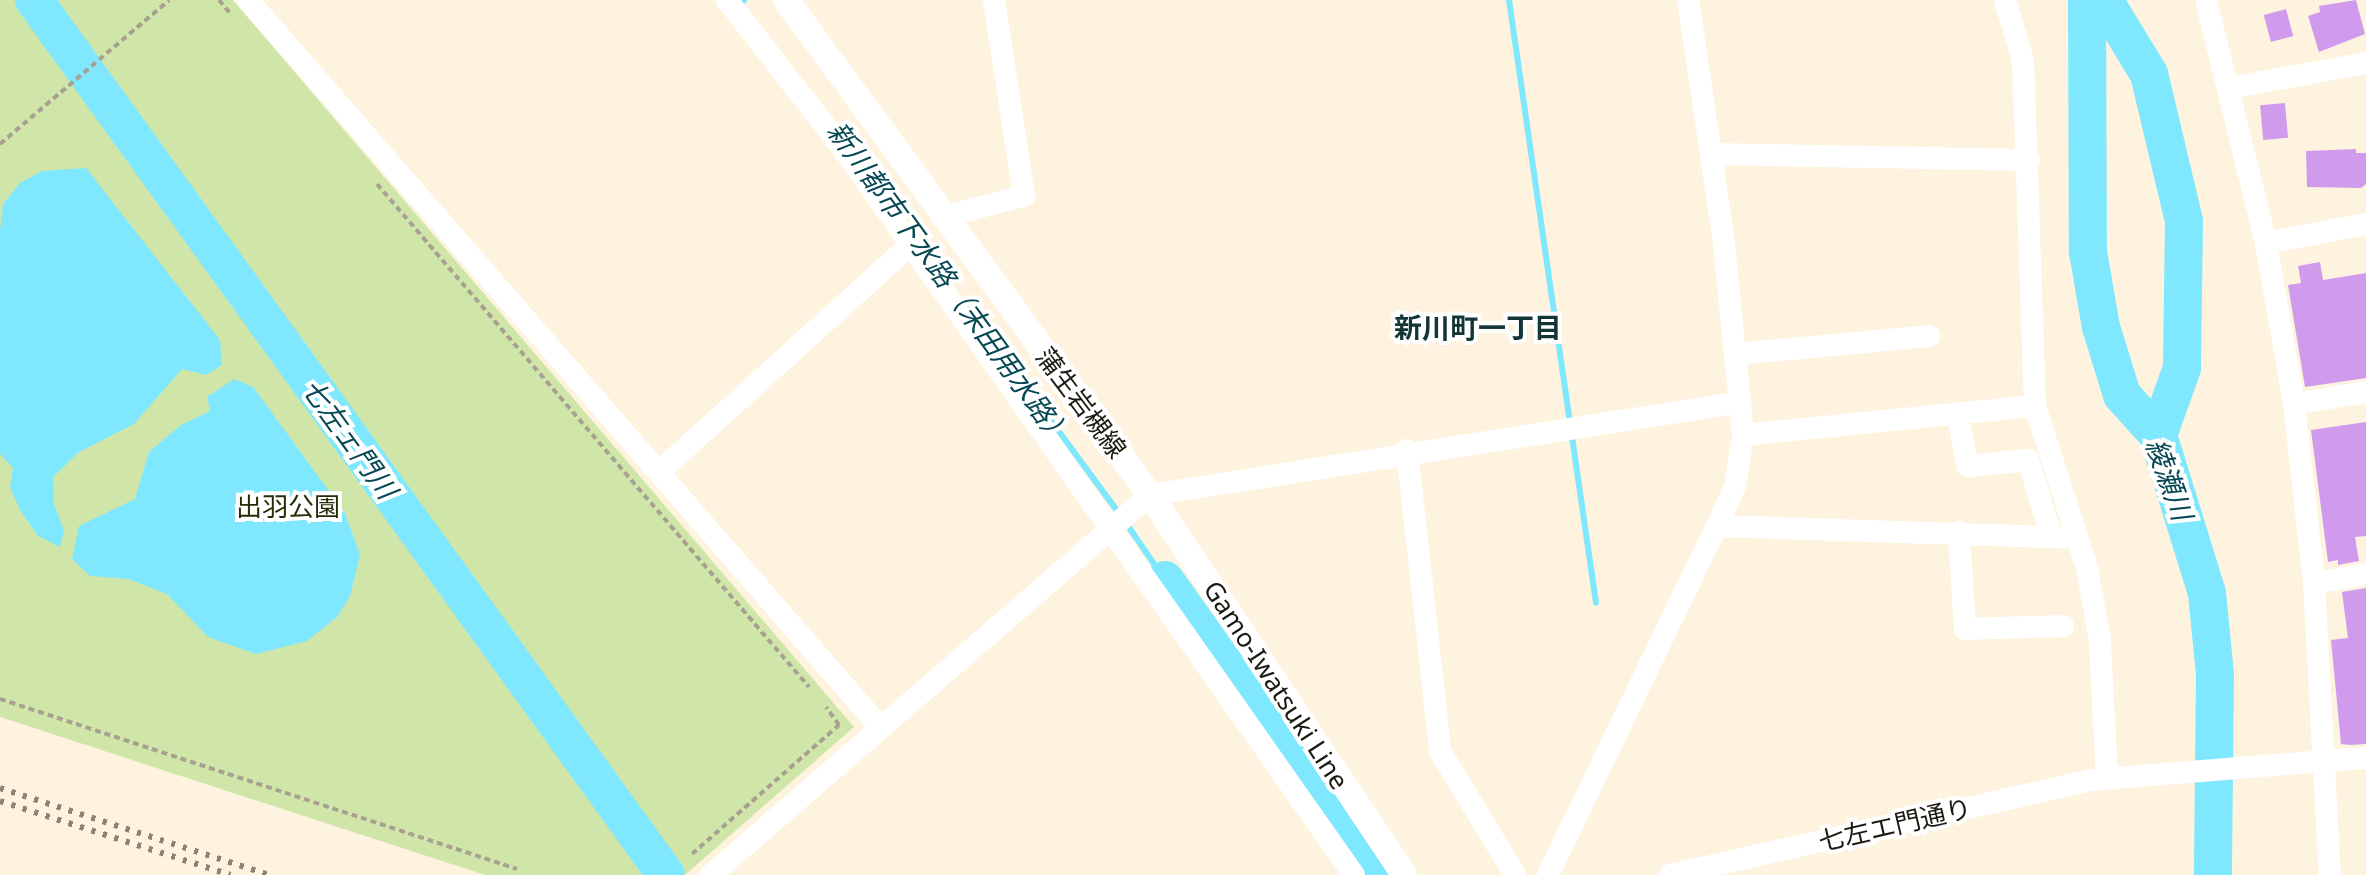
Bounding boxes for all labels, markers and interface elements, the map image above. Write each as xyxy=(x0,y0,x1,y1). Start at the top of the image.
water label: 新川都市下水路（末田用水路） xyxy=(821,115,1079,451)
district label: 新川町一丁目 xyxy=(1394,310,1562,344)
street label: 蒲生岩槻線 xyxy=(1029,342,1133,464)
water label: 七左ェ門川 xyxy=(295,371,405,505)
water label: 綾瀬川 xyxy=(2140,434,2200,524)
park label: 出羽公園 xyxy=(236,491,340,523)
street label: Gamo-Iwatsuki Line xyxy=(1197,575,1355,795)
street label: 七左エ門通り xyxy=(1815,792,1975,858)

